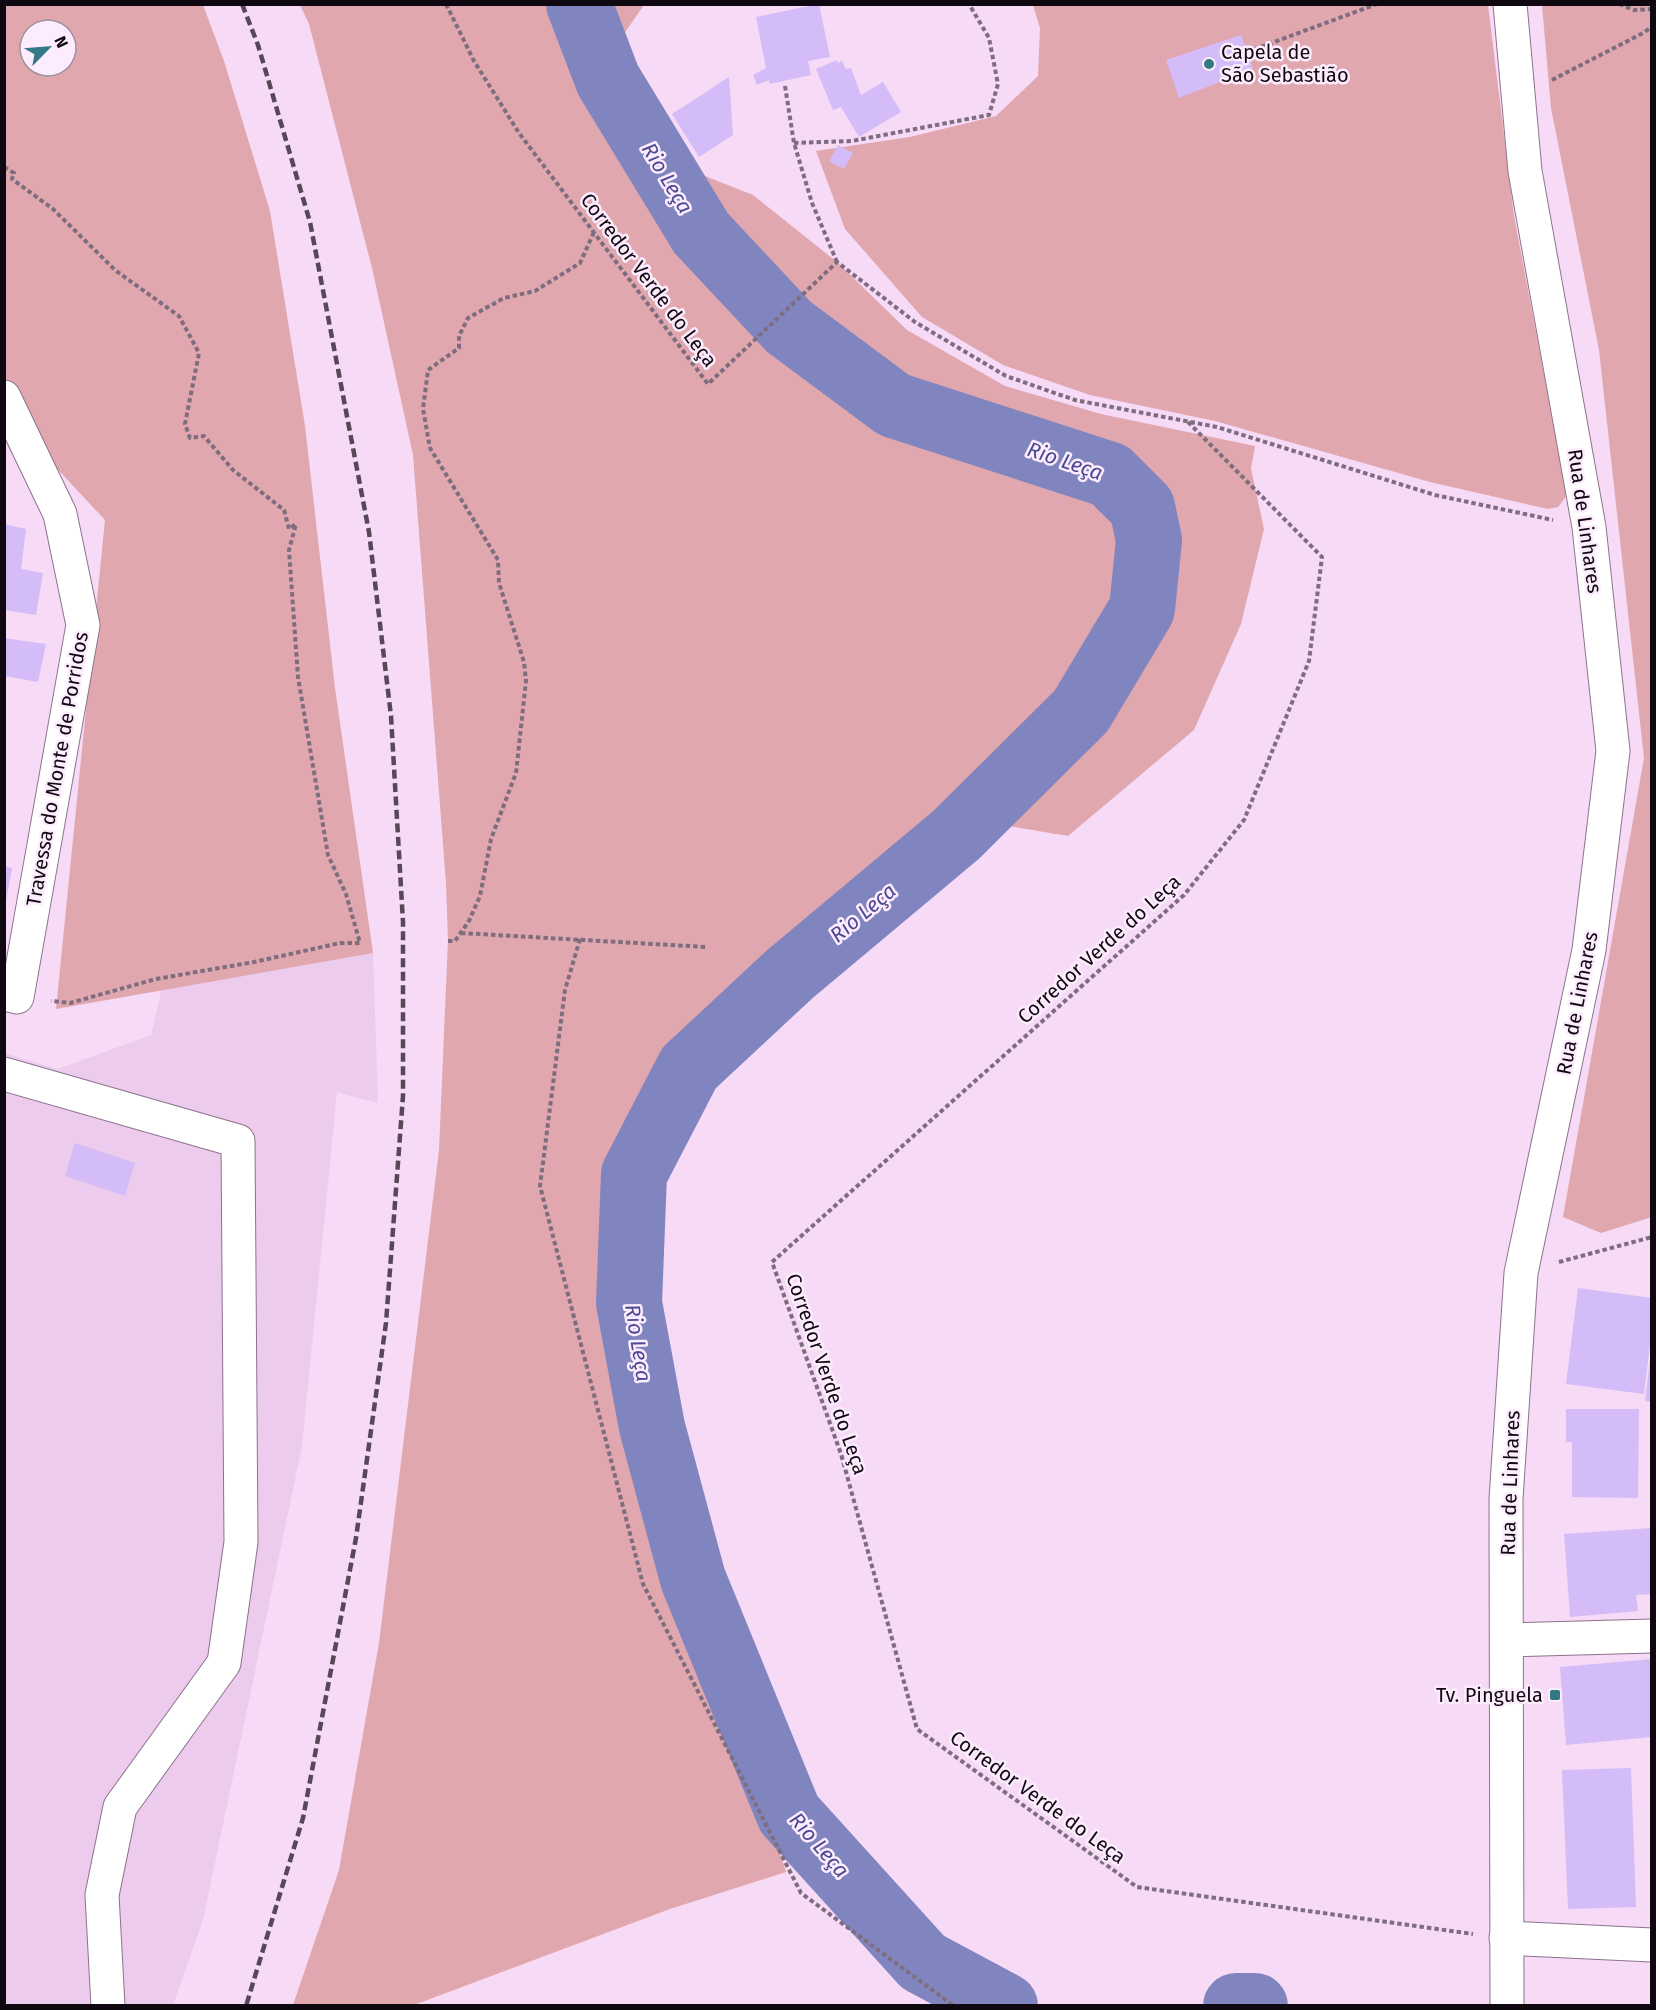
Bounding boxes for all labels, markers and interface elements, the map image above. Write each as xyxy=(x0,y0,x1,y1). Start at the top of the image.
north arrow xyxy=(18,18,78,78)
text: N xyxy=(50,33,72,51)
place label: Capela de São Sebastião xyxy=(1221,40,1349,87)
marker: Capela de São Sebastião xyxy=(1202,57,1216,71)
water label: Rio Leça xyxy=(636,138,698,218)
street label: Corredor Verde do Leça xyxy=(575,188,722,372)
water label: Rio Leça xyxy=(1024,436,1106,486)
street label: Rua de Linhares xyxy=(1563,447,1607,595)
street label: Travessa do Monte de Porridos xyxy=(21,630,93,908)
street label: Corredor Verde do Leça xyxy=(1012,869,1186,1029)
water label: Rio Leça xyxy=(825,878,901,948)
street label: Rua de Linhares xyxy=(1551,929,1603,1077)
street label: Corredor Verde do Leça xyxy=(780,1270,873,1478)
water label: Rio Leça xyxy=(619,1302,657,1384)
street label: Rua de Linhares xyxy=(1495,1410,1525,1556)
place label: Tv. Pinguela xyxy=(1436,1683,1543,1707)
marker: Tv. Pinguela xyxy=(1548,1688,1562,1702)
street label: Corredor Verde do Leça xyxy=(945,1725,1130,1870)
water label: Rio Leça xyxy=(784,1807,854,1883)

